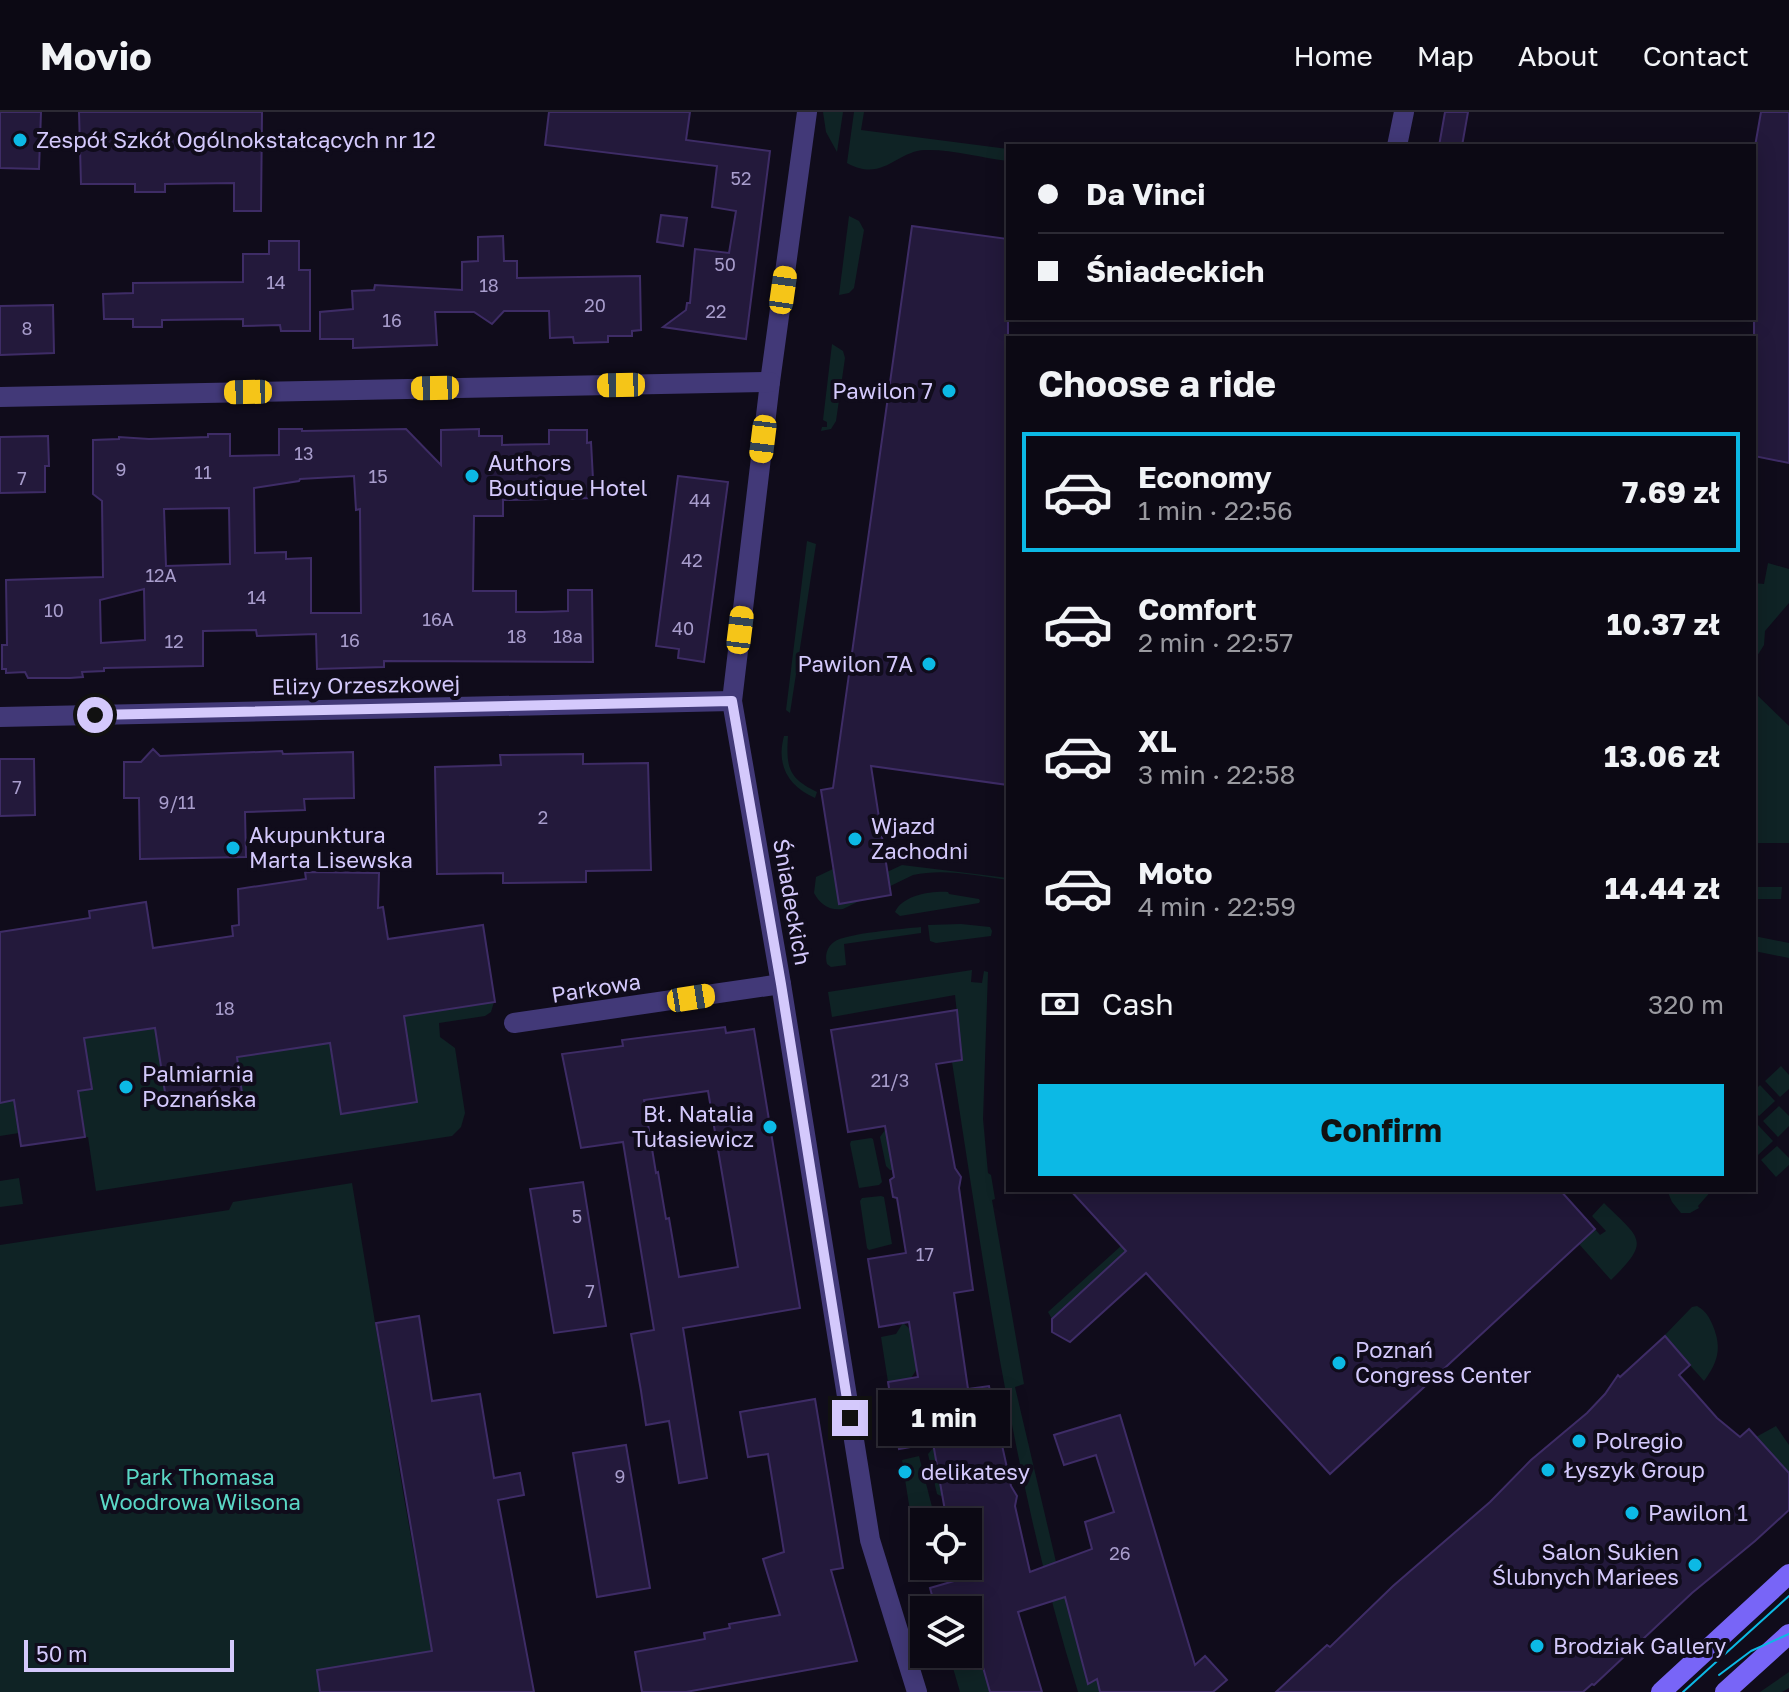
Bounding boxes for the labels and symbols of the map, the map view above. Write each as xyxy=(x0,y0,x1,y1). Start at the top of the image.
place label: Zespół Szkół Ogólnokstałcących nr 12 xyxy=(36,126,436,153)
marker: Zespół Szkół Ogólnokstałcących nr 12 xyxy=(11,131,29,149)
house number: 52 xyxy=(731,167,751,189)
house number: 50 xyxy=(714,253,736,275)
car xyxy=(768,265,798,315)
house number: 14 xyxy=(266,271,286,293)
house number: 18 xyxy=(479,274,499,296)
house number: 20 xyxy=(584,294,606,316)
house number: 22 xyxy=(706,300,726,322)
house number: 16 xyxy=(382,309,402,331)
house number: 8 xyxy=(22,317,32,339)
car xyxy=(597,373,645,397)
car xyxy=(411,376,459,400)
place label: Pawilon 7 xyxy=(832,377,933,404)
car xyxy=(224,380,272,404)
marker: Pawilon 7 xyxy=(940,382,958,400)
car xyxy=(748,414,778,464)
house number: 13 xyxy=(294,442,314,464)
place label: Authors Boutique Hotel xyxy=(488,449,648,501)
house number: 9 xyxy=(116,458,126,480)
house number: 11 xyxy=(194,461,212,483)
house number: 15 xyxy=(368,465,388,487)
house number: 7 xyxy=(17,467,27,489)
marker: Authors Boutique Hotel xyxy=(463,467,481,485)
house number: 44 xyxy=(689,489,711,511)
house number: 42 xyxy=(681,549,703,571)
house number: 12A xyxy=(145,564,177,586)
house number: 14 xyxy=(247,586,267,608)
house number: 10 xyxy=(44,599,64,621)
car xyxy=(725,605,755,655)
house number: 16A xyxy=(422,608,454,630)
house number: 40 xyxy=(672,617,694,639)
house number: 18 xyxy=(507,625,527,647)
house number: 18a xyxy=(553,625,583,647)
house number: 16 xyxy=(340,629,360,651)
house number: 12 xyxy=(164,630,184,652)
place label: Pawilon 7A xyxy=(797,650,913,677)
marker: Pawilon 7A xyxy=(920,655,938,673)
street label: Elizy Orzeszkowej xyxy=(271,669,461,700)
route start xyxy=(77,697,113,733)
house number: 7 xyxy=(12,776,22,798)
house number: 9/11 xyxy=(159,791,196,813)
house number: 2 xyxy=(538,806,548,828)
place label: Wjazd Zachodni xyxy=(871,812,968,864)
place label: Akupunktura Marta Lisewska xyxy=(249,821,413,873)
marker: Wjazd Zachodni xyxy=(846,830,864,848)
street label: Śniadeckich xyxy=(768,837,817,967)
marker: Akupunktura Marta Lisewska xyxy=(224,839,242,857)
street label: Parkowa xyxy=(549,967,642,1008)
car xyxy=(665,982,717,1014)
house number: 18 xyxy=(215,997,235,1019)
place label: Palmiarnia Poznańska xyxy=(142,1060,256,1112)
house number: 21/3 xyxy=(871,1069,909,1091)
marker: Palmiarnia Poznańska xyxy=(117,1078,135,1096)
place label: Bł. Natalia Tułasiewicz xyxy=(632,1100,754,1152)
marker: Bł. Natalia Tułasiewicz xyxy=(761,1118,779,1136)
house number: 5 xyxy=(572,1205,582,1227)
house number: 17 xyxy=(916,1243,934,1265)
house number: 7 xyxy=(585,1280,595,1302)
place label: Poznań Congress Center xyxy=(1355,1336,1532,1388)
marker: Poznań Congress Center xyxy=(1330,1354,1348,1372)
callout: 1 min xyxy=(878,1390,1010,1446)
route end xyxy=(832,1400,868,1436)
place label: Polregio xyxy=(1595,1427,1683,1454)
marker: Polregio xyxy=(1570,1432,1588,1450)
place label: Łyszyk Group xyxy=(1564,1456,1705,1483)
place label: delikatesy xyxy=(921,1458,1030,1485)
marker: Łyszyk Group xyxy=(1539,1461,1557,1479)
park label: Park Thomasa Woodrowa Wilsona xyxy=(99,1463,301,1515)
marker: delikatesy xyxy=(896,1463,914,1481)
house number: 9 xyxy=(615,1465,625,1487)
place label: Pawilon 1 xyxy=(1648,1499,1748,1526)
marker: Pawilon 1 xyxy=(1623,1504,1641,1522)
place label: Salon Sukien Ślubnych Mariees xyxy=(1492,1538,1679,1590)
house number: 26 xyxy=(1109,1542,1131,1564)
marker: Salon Sukien Ślubnych Mariees xyxy=(1686,1556,1704,1574)
place label: Brodziak Gallery xyxy=(1553,1632,1726,1659)
scale bar xyxy=(24,1636,234,1672)
marker: Brodziak Gallery xyxy=(1528,1637,1546,1655)

